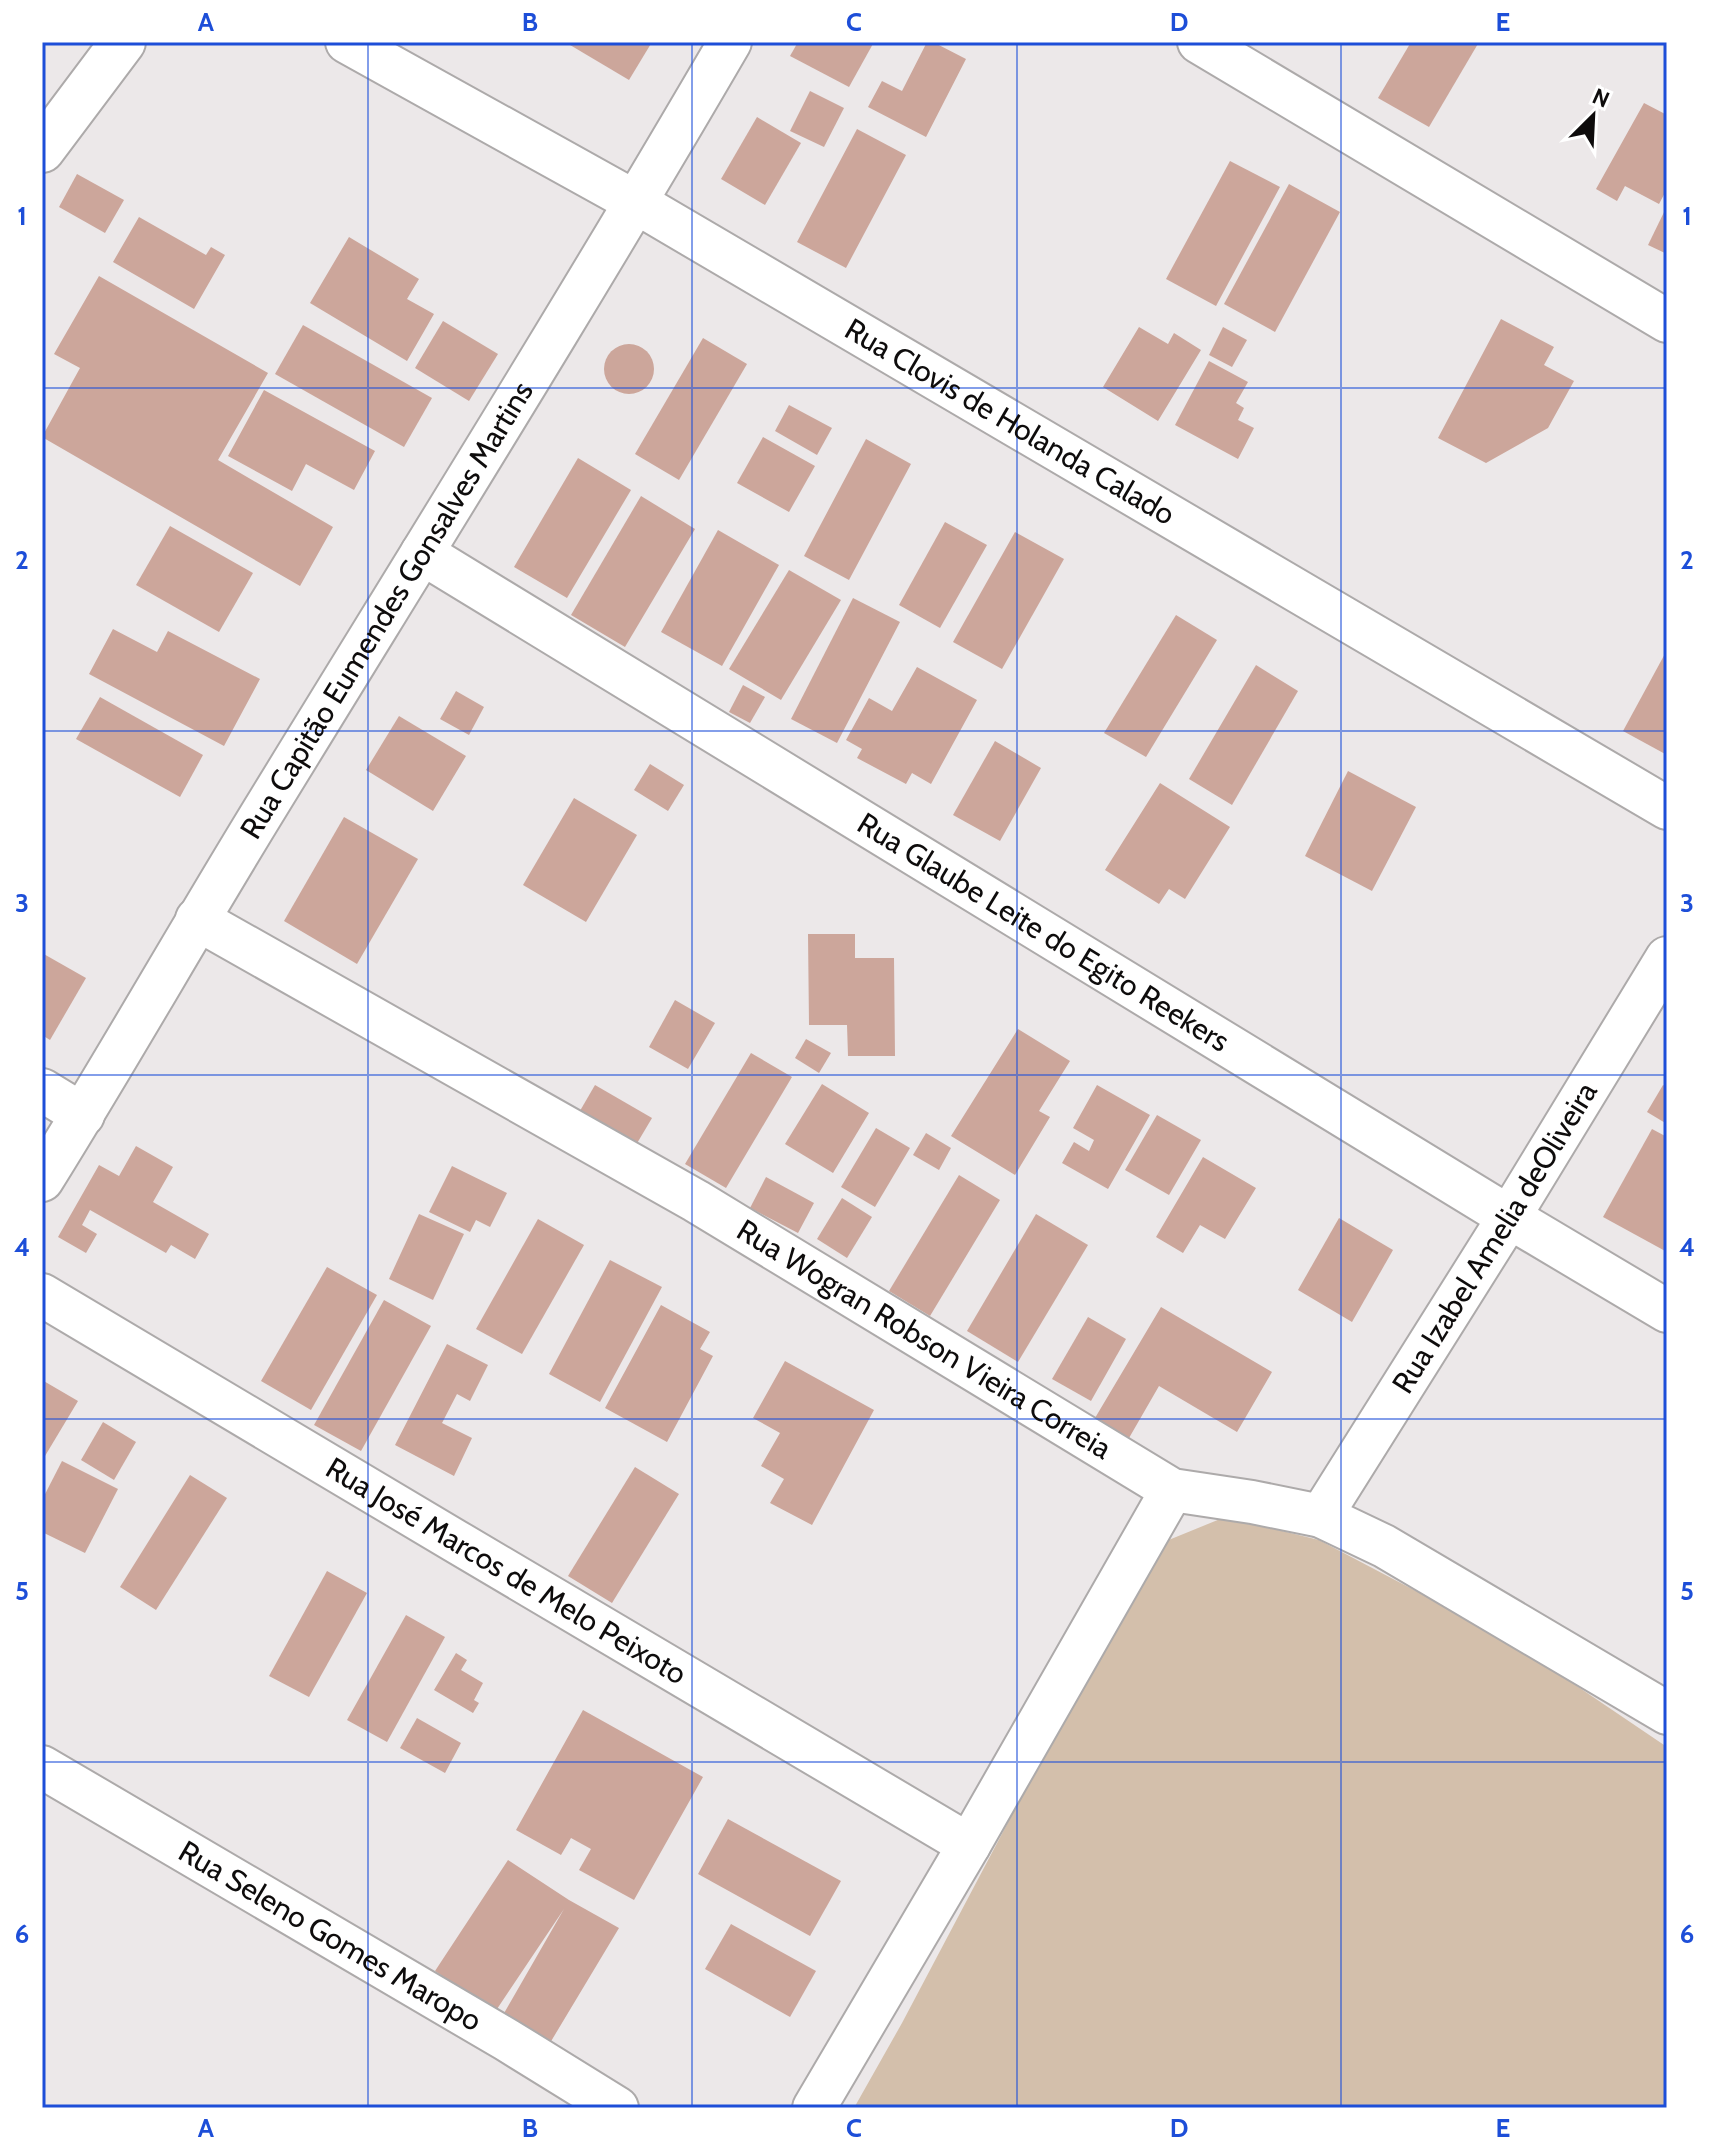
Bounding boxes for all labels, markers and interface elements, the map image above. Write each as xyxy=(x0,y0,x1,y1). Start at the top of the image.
text: A xyxy=(198,6,215,38)
text: B xyxy=(522,6,538,38)
text: C xyxy=(846,6,862,38)
text: D xyxy=(1170,6,1188,38)
text: E xyxy=(1496,6,1510,38)
north arrow xyxy=(1553,76,1633,156)
text: N xyxy=(1588,83,1614,114)
text: 1 xyxy=(17,200,27,232)
text: 1 xyxy=(1682,200,1692,232)
street label: Rua Clovis de Holanda Calado xyxy=(838,310,1182,533)
street label: Rua Capitão Eumendes Gonsalves Martins xyxy=(232,375,541,845)
text: 2 xyxy=(15,544,29,576)
text: 2 xyxy=(1680,544,1694,576)
street label: Rua Glaube Leite do Egito Reekers xyxy=(851,804,1236,1060)
text: 3 xyxy=(15,887,29,919)
text: 3 xyxy=(1680,887,1694,919)
street label: Rua Izabel Amelia deOliveira xyxy=(1384,1075,1605,1400)
street label: Rua Wogran Robson Vieira Correia xyxy=(730,1211,1119,1467)
text: 4 xyxy=(14,1231,30,1263)
text: 4 xyxy=(1679,1231,1695,1263)
street label: Rua José Marcos de Melo Peixoto xyxy=(319,1449,693,1692)
text: 5 xyxy=(15,1575,29,1607)
text: 5 xyxy=(1680,1575,1694,1607)
street label: Rua Seleno Gomes Maropo xyxy=(172,1832,488,2039)
text: 6 xyxy=(15,1918,29,1950)
text: 6 xyxy=(1680,1918,1694,1950)
text: A xyxy=(198,2112,215,2144)
text: B xyxy=(522,2112,538,2144)
text: C xyxy=(846,2112,862,2144)
text: D xyxy=(1170,2112,1188,2144)
text: E xyxy=(1496,2112,1510,2144)

